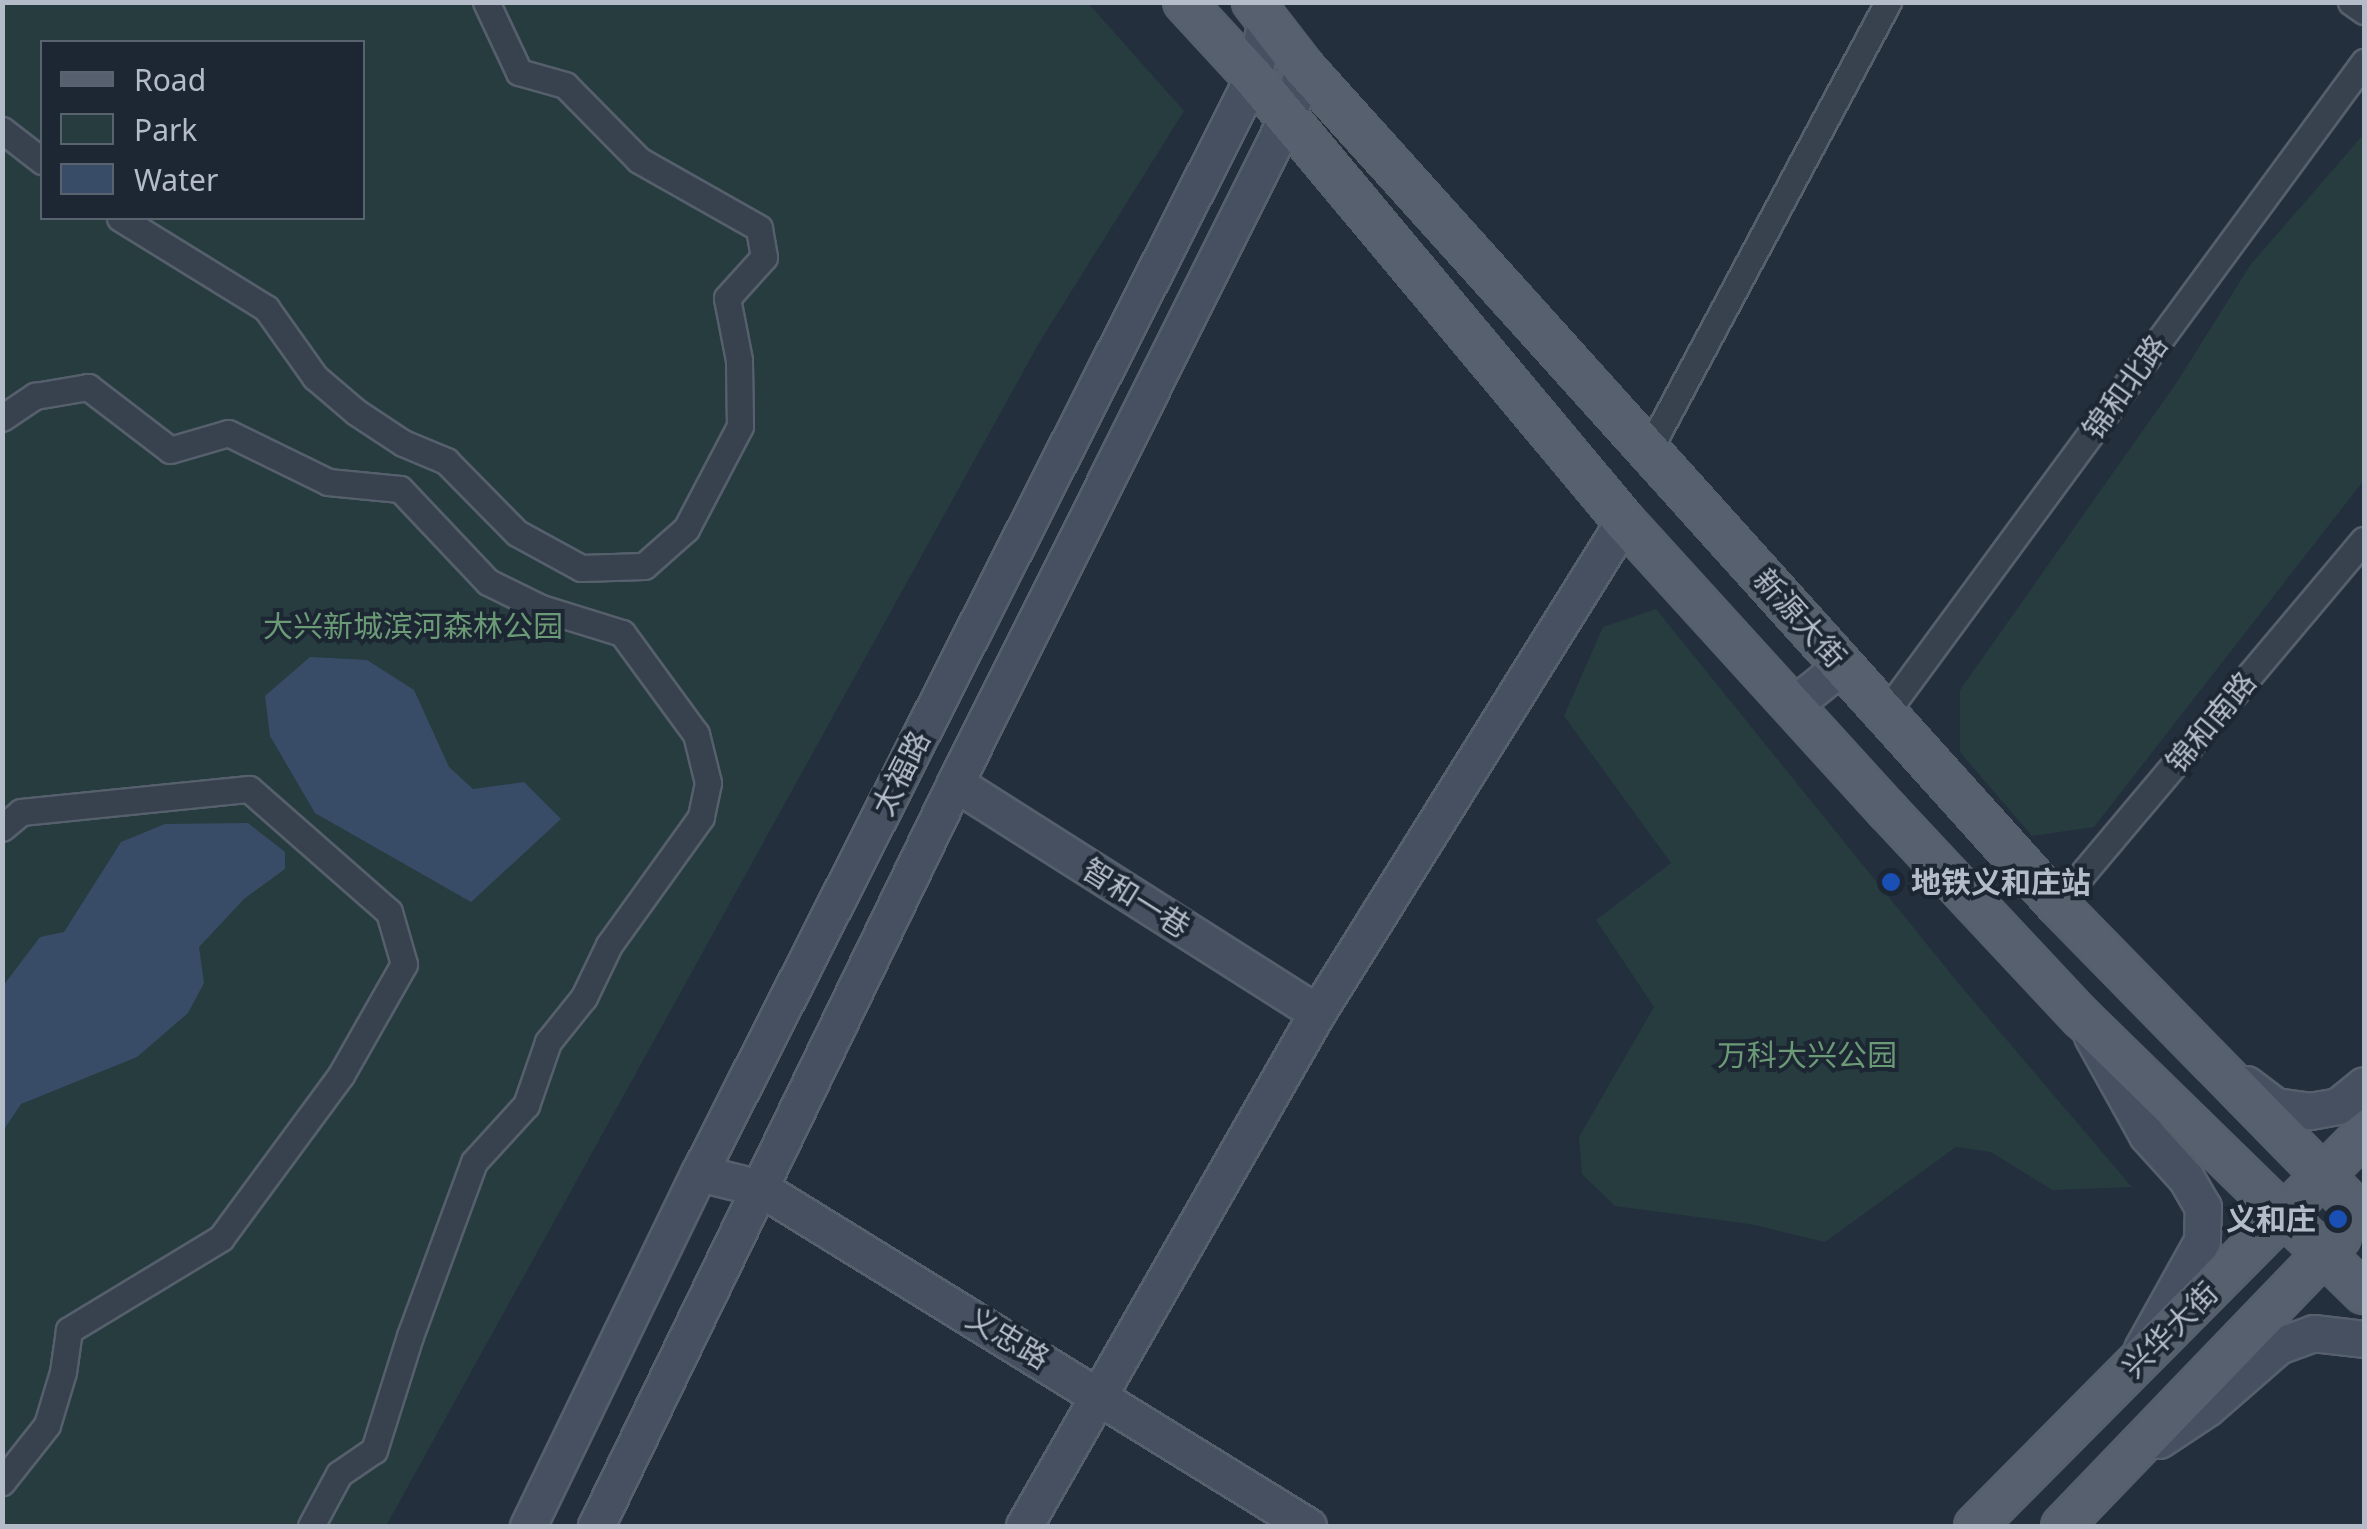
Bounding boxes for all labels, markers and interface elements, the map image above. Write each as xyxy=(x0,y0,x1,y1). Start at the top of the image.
legend xyxy=(40,40,365,220)
text: Road xyxy=(134,59,206,100)
text: Park xyxy=(134,109,197,150)
text: Water xyxy=(134,159,218,200)
street label: 锦和北路 xyxy=(2075,328,2175,446)
street label: 新源大街 xyxy=(1746,561,1854,675)
park label: 大兴新城滨河森林公园 xyxy=(263,608,563,644)
street label: 锦和南路 xyxy=(2159,664,2263,780)
street label: 太福路 xyxy=(865,725,937,821)
street label: 智和一巷 xyxy=(1076,851,1196,945)
place label: 地铁义和庄站 xyxy=(1911,864,2091,900)
marker: 地铁义和庄站 xyxy=(1880,871,1902,893)
park label: 万科大兴公园 xyxy=(1717,1037,1897,1073)
place label: 义和庄 xyxy=(2226,1201,2316,1237)
marker: 义和庄 xyxy=(2325,1206,2351,1232)
street label: 兴华大街 xyxy=(2115,1275,2225,1385)
street label: 义忠路 xyxy=(960,1299,1056,1377)

